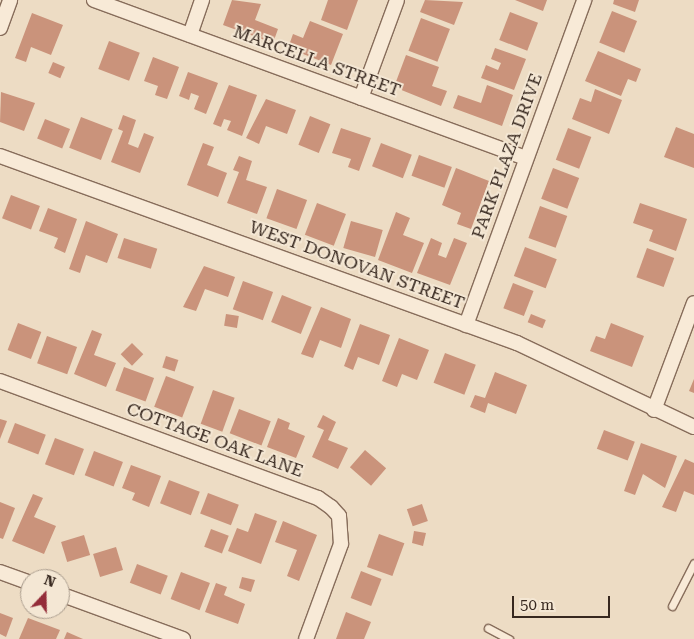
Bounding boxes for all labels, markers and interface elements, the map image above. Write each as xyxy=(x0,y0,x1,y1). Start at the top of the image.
street label: MARCELLA STREET xyxy=(230,21,404,101)
street label: PARK PLAZA DRIVE xyxy=(467,70,547,242)
street label: WEST DONOVAN STREET xyxy=(246,216,468,314)
street label: COTTAGE OAK LANE xyxy=(124,398,306,482)
north arrow xyxy=(20,569,70,619)
text: N xyxy=(42,572,58,590)
scale bar xyxy=(514,586,612,618)
text: 50 m xyxy=(520,596,554,614)

